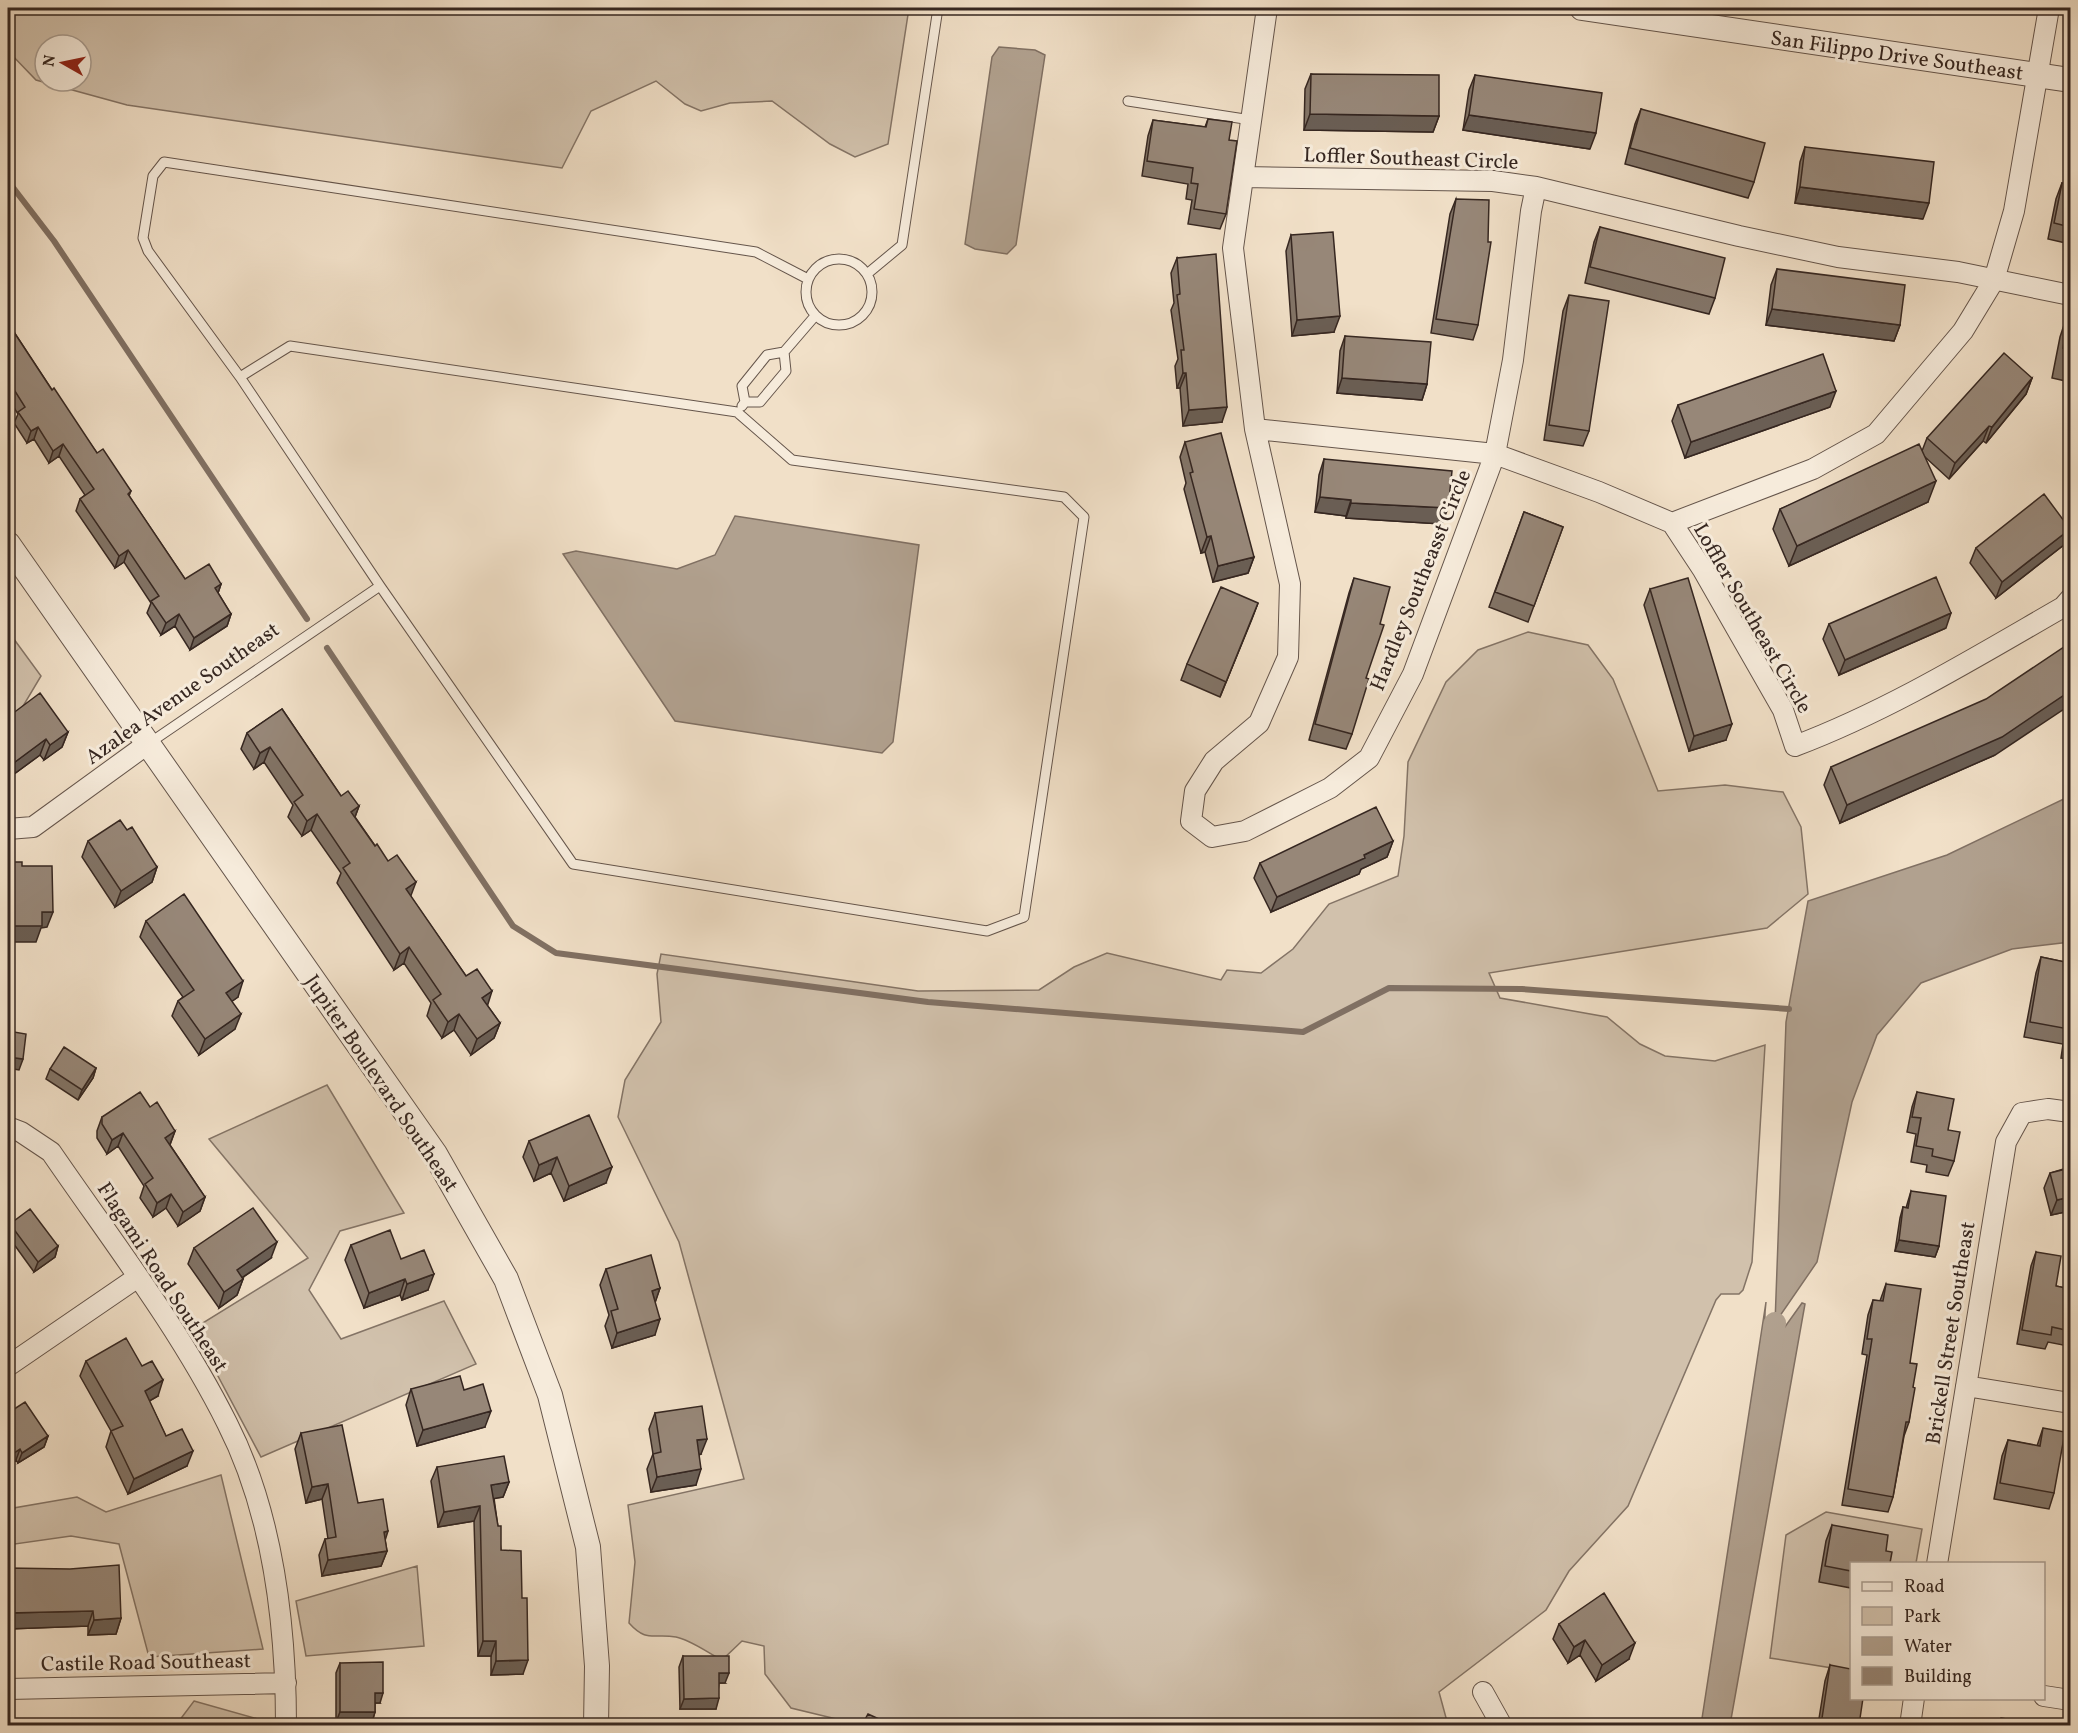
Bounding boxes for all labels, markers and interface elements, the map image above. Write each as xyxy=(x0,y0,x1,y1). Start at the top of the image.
street label: San Filippo Drive Southeast xyxy=(1768,24,2025,89)
north arrow xyxy=(33,33,93,93)
text: N xyxy=(38,53,62,68)
street label: Loffler Southeast Circle xyxy=(1303,141,1519,178)
street label: Hardley Southeasst Circle xyxy=(1364,466,1479,696)
street label: Loffler Southeast Circle xyxy=(1685,518,1818,719)
street label: Azalea Avenue Southeast xyxy=(80,616,286,772)
street label: Jupiter Boulevard Southeast xyxy=(297,969,465,1198)
street label: Flagami Road Southeast xyxy=(89,1177,234,1379)
street label: Brickell Street Southeast xyxy=(1920,1220,1983,1447)
legend xyxy=(1850,1562,2045,1700)
text: Road xyxy=(1904,1575,1945,1600)
text: Park xyxy=(1904,1605,1941,1630)
text: Water xyxy=(1904,1635,1952,1660)
street label: Castile Road Southeast xyxy=(41,1647,251,1680)
text: Building xyxy=(1904,1665,1972,1690)

